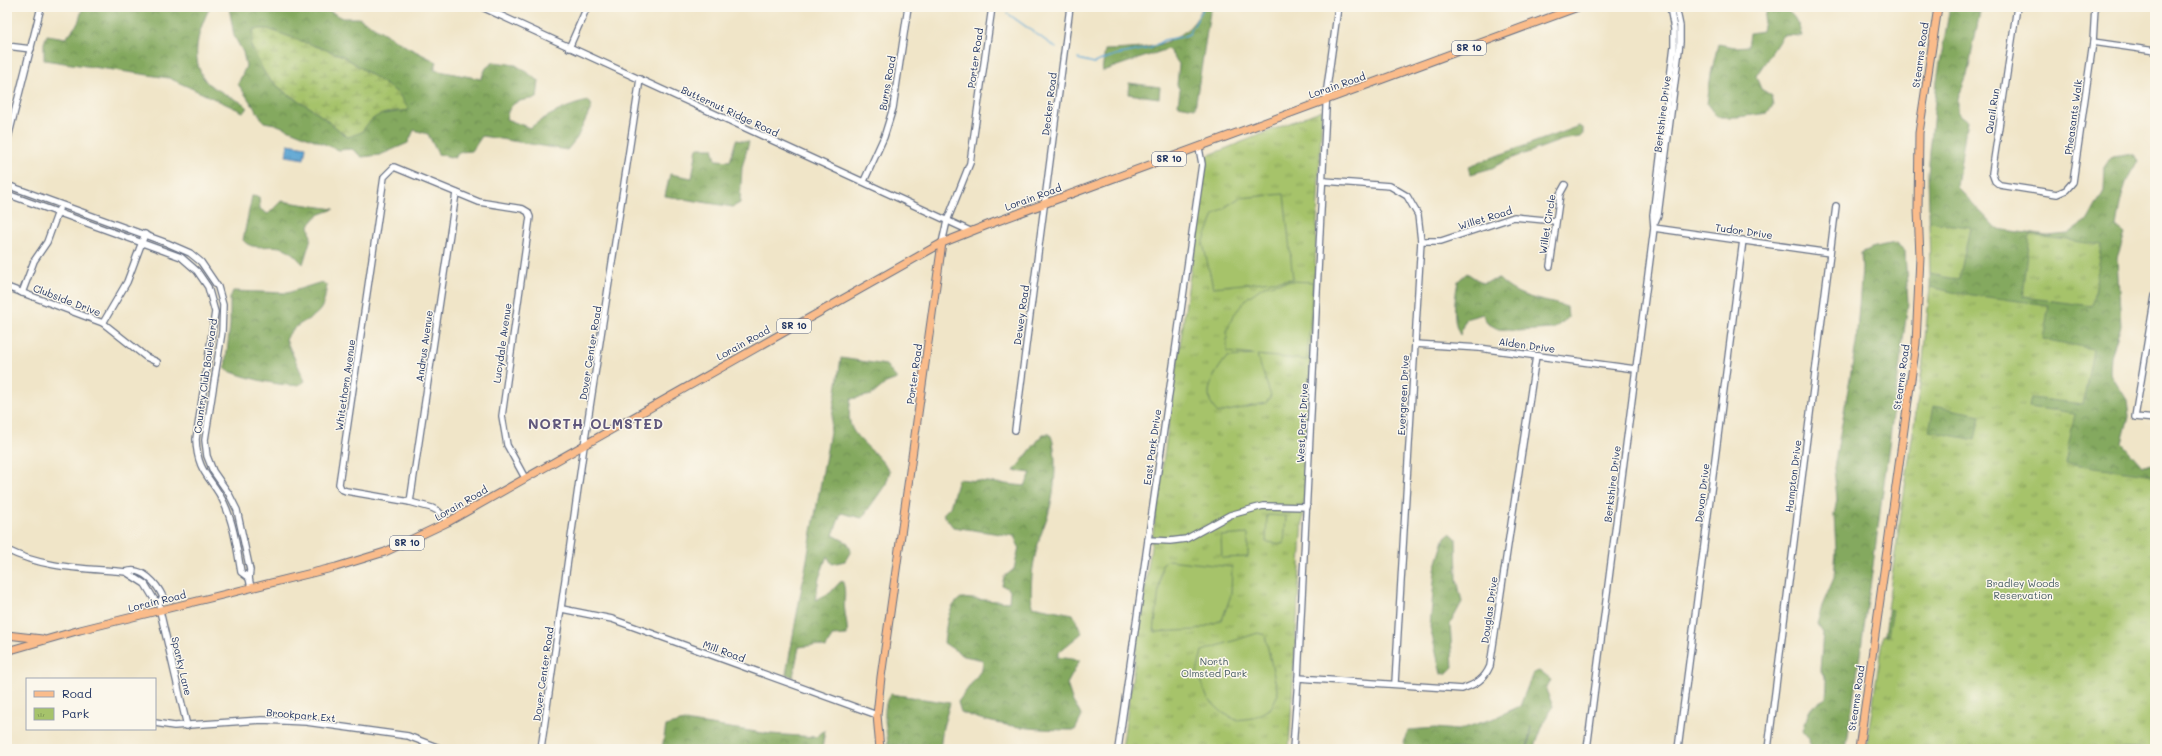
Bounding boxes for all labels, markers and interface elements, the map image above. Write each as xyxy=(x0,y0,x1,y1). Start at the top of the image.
street label: Stearns Road xyxy=(1908,21,1932,89)
street label: Porter Road xyxy=(964,27,986,89)
road number: SR 10 xyxy=(1452,41,1486,55)
street label: Burns Road xyxy=(875,55,899,111)
street label: Lorain Road xyxy=(1307,69,1367,101)
street label: Decker Road xyxy=(1038,72,1060,136)
street label: Berkshire Drive xyxy=(1650,75,1674,153)
street label: Pheasants Walk xyxy=(2061,78,2085,156)
street label: Butternut Ridge Road xyxy=(679,82,781,140)
street label: Quail Run xyxy=(1982,87,2002,135)
road number: SR 10 xyxy=(1152,152,1186,166)
street label: Lorain Road xyxy=(1003,180,1063,214)
street label: Willet Circle xyxy=(1535,193,1559,255)
street label: Willet Road xyxy=(1456,203,1514,233)
street label: Tudor Drive xyxy=(1714,220,1774,242)
street label: Clubside Drive xyxy=(31,281,103,319)
street label: Dewey Road xyxy=(1010,284,1032,346)
street label: Lucydale Avenue xyxy=(489,302,515,384)
street label: Dover Center Road xyxy=(576,305,604,401)
street label: Andrus Avenue xyxy=(412,309,436,383)
street label: Country Club Boulevard xyxy=(190,318,220,434)
road number: SR 10 xyxy=(777,319,811,333)
street label: Lorain Road xyxy=(714,323,772,363)
street label: Alden Drive xyxy=(1498,334,1556,356)
street label: Whitethorn Avenue xyxy=(332,338,358,432)
street label: Porter Road xyxy=(903,343,925,405)
street label: Stearns Road xyxy=(1889,343,1913,411)
street label: Evergreen Drive xyxy=(1394,354,1412,436)
street label: West Park Drive xyxy=(1293,383,1311,463)
street label: East Park Drive xyxy=(1140,408,1164,486)
district label: NORTH OLMSTED xyxy=(528,414,664,433)
street label: Hampton Drive xyxy=(1782,439,1804,513)
street label: Berkshire Drive xyxy=(1600,445,1624,523)
street label: Devon Drive xyxy=(1691,463,1713,523)
street label: Lorain Road xyxy=(432,482,490,524)
road number: SR 10 xyxy=(390,536,424,550)
street label: Douglas Drive xyxy=(1477,576,1501,644)
park label: Bradley Woods Reservation xyxy=(1987,576,2060,602)
street label: Lorain Road xyxy=(127,587,187,615)
street label: Dover Center Road xyxy=(529,626,557,722)
street label: Sparky Lane xyxy=(168,635,196,697)
street label: Mill Road xyxy=(701,637,747,665)
park label: North Olmsted Park xyxy=(1181,654,1247,680)
street label: Stearns Road xyxy=(1844,664,1868,732)
legend xyxy=(26,678,156,730)
text: Road xyxy=(62,685,92,701)
text: Park xyxy=(62,705,89,721)
street label: Brookpark Ext xyxy=(266,705,336,725)

